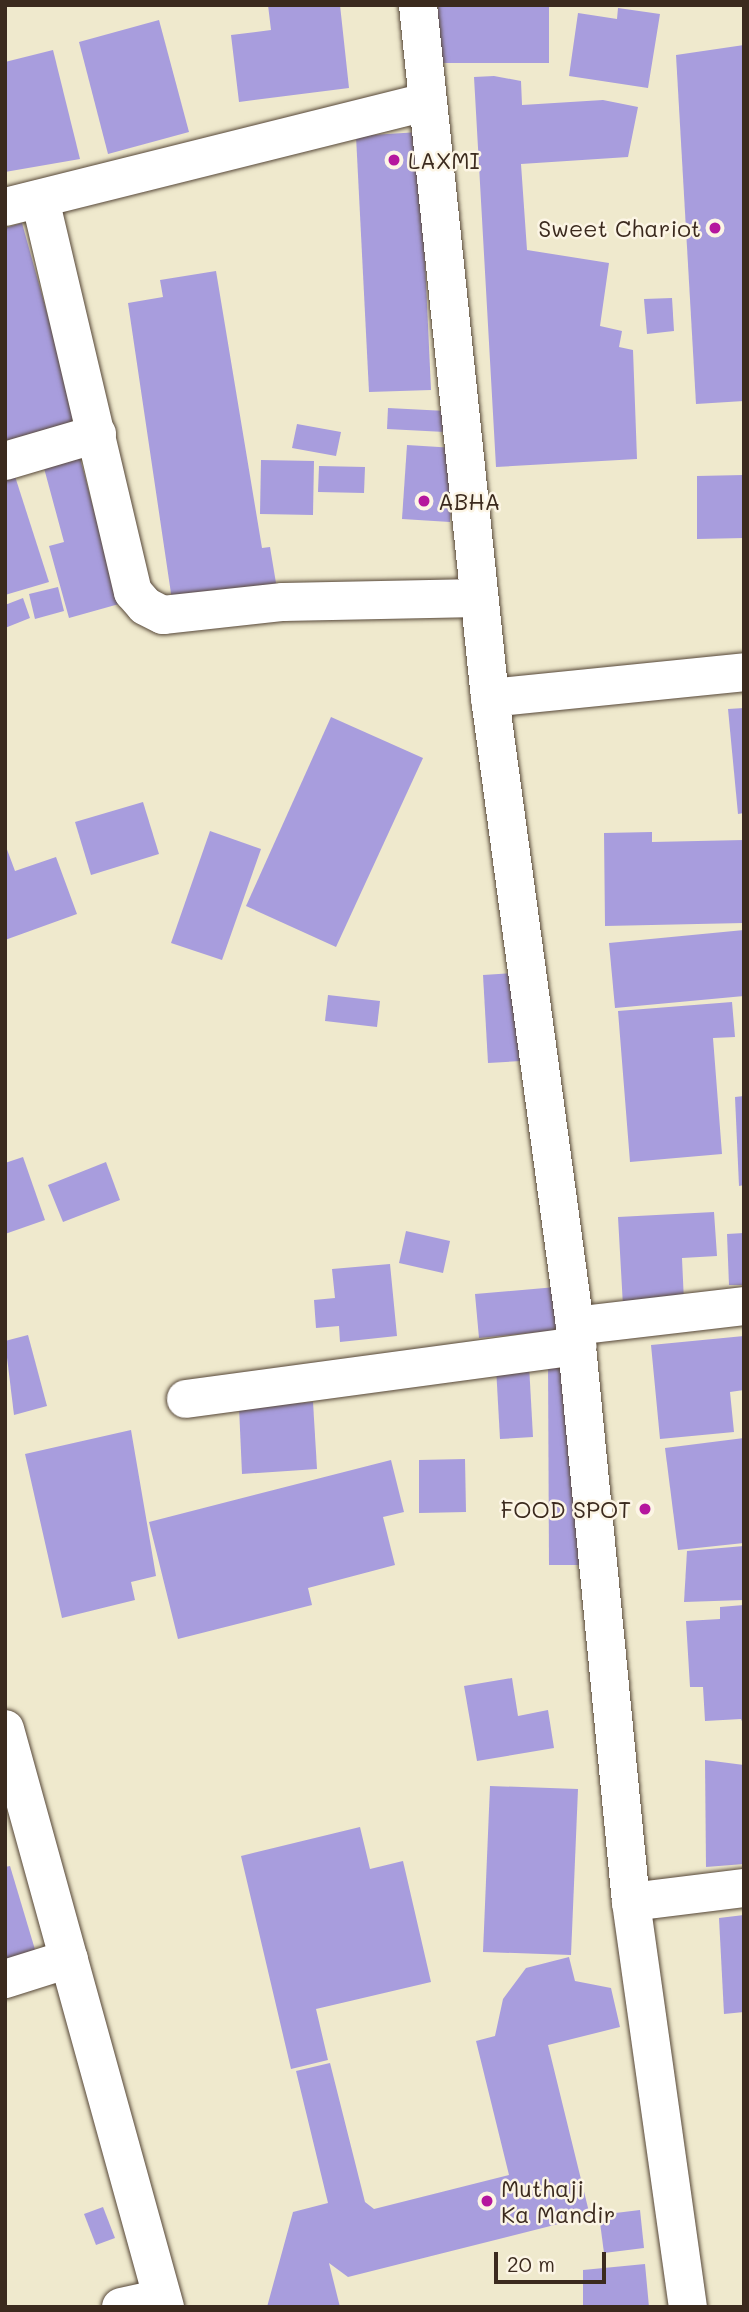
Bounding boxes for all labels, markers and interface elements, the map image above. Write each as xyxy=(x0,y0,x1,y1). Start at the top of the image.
place label: LAXMI xyxy=(408,146,480,174)
marker: LAXMI xyxy=(386,152,402,168)
place label: Sweet Chariot xyxy=(538,214,701,242)
marker: Sweet Chariot xyxy=(707,220,723,236)
place label: ABHA xyxy=(438,487,501,515)
marker: ABHA xyxy=(416,493,432,509)
place label: FOOD SPOT xyxy=(501,1495,631,1523)
marker: FOOD SPOT xyxy=(637,1501,653,1517)
place label: Muthaji Ka Mandir xyxy=(501,2174,615,2228)
marker: Muthaji Ka Mandir xyxy=(479,2193,495,2209)
scale bar xyxy=(497,2238,609,2282)
text: 20 m xyxy=(507,2250,555,2277)

